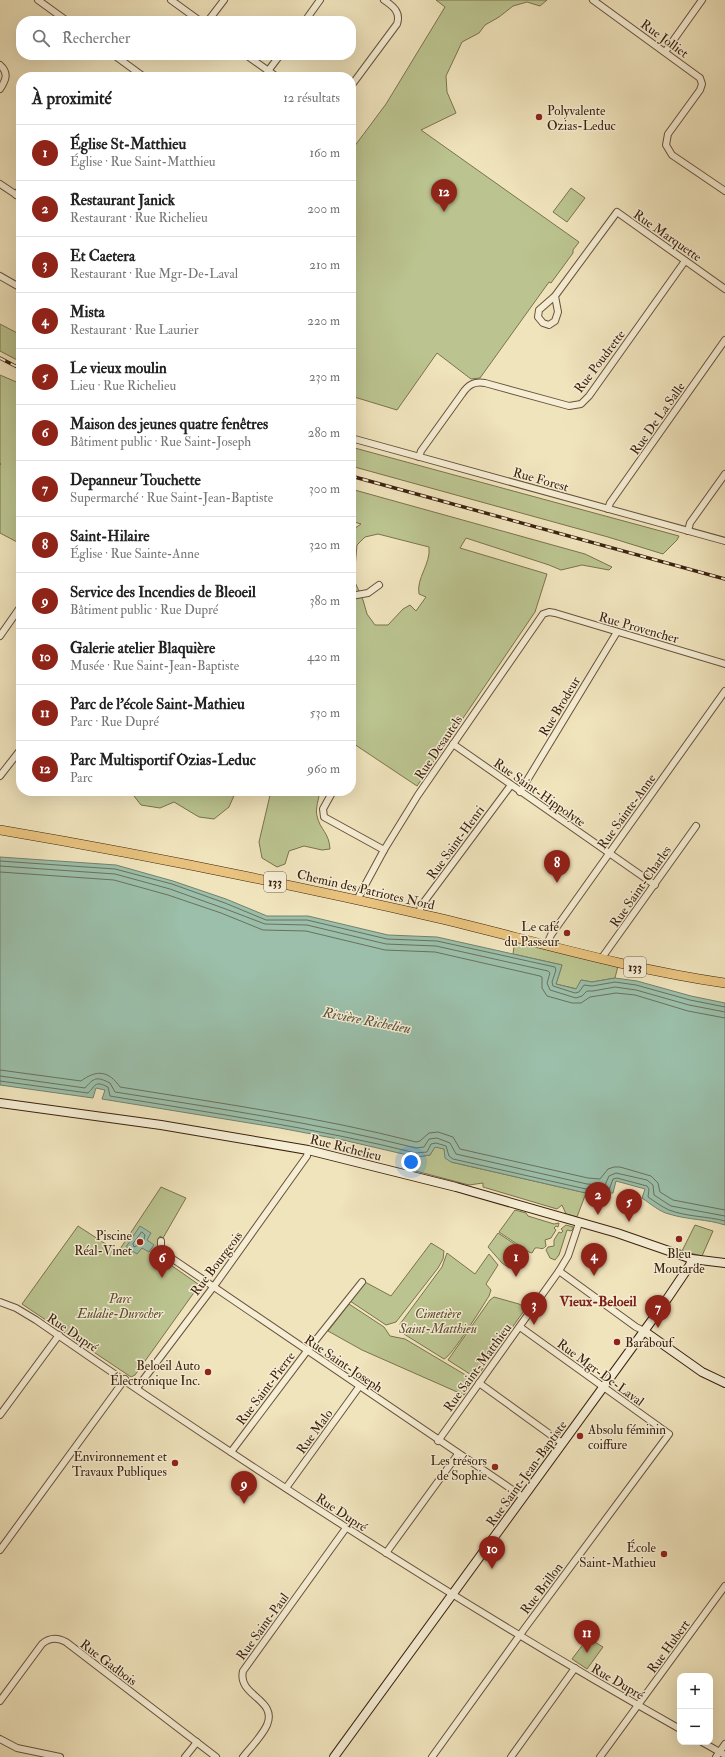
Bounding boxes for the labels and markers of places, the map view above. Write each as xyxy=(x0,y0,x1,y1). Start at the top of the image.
place label: Polyvalente Ozias-Leduc xyxy=(547,103,616,134)
marker: Polyvalente Ozias-Leduc xyxy=(534,112,544,122)
pin: 12 xyxy=(431,179,457,212)
pin: 8 xyxy=(544,850,570,883)
place label: Le café du Passeur xyxy=(505,919,560,950)
marker: Le café du Passeur xyxy=(562,928,572,938)
pin: 2 xyxy=(585,1182,611,1215)
pin: 5 xyxy=(616,1189,642,1222)
place label: Piscine Réal-Vinet xyxy=(74,1228,133,1259)
marker: Bleu Moutarde xyxy=(674,1234,684,1244)
marker: Piscine Réal-Vinet xyxy=(135,1237,145,1247)
pin: 4 xyxy=(581,1243,607,1276)
pin: 1 xyxy=(503,1244,529,1277)
pin: 6 xyxy=(149,1245,175,1278)
place label: Bleu Moutarde xyxy=(653,1246,705,1277)
pin: 3 xyxy=(521,1292,547,1325)
pin: 7 xyxy=(645,1295,671,1328)
place label: Barabouf xyxy=(625,1335,674,1351)
marker: Barabouf xyxy=(612,1337,622,1347)
place label: Beloeil Auto Électronique Inc. xyxy=(110,1358,200,1389)
marker: Beloeil Auto Électronique Inc. xyxy=(203,1367,213,1377)
place label: Absolu féminin coiffure xyxy=(587,1422,666,1453)
marker: Absolu féminin coiffure xyxy=(575,1431,585,1441)
place label: Environnement et Travaux Publiques xyxy=(72,1449,168,1480)
place label: Les trésors de Sophie xyxy=(430,1453,488,1485)
marker: Environnement et Travaux Publiques xyxy=(170,1458,180,1468)
marker: Les trésors de Sophie xyxy=(490,1462,500,1472)
pin: 9 xyxy=(231,1471,257,1504)
pin: 10 xyxy=(479,1536,505,1569)
place label: École Saint-Mathieu xyxy=(579,1539,657,1571)
marker: École Saint-Mathieu xyxy=(659,1549,669,1559)
pin: 11 xyxy=(574,1620,600,1653)

